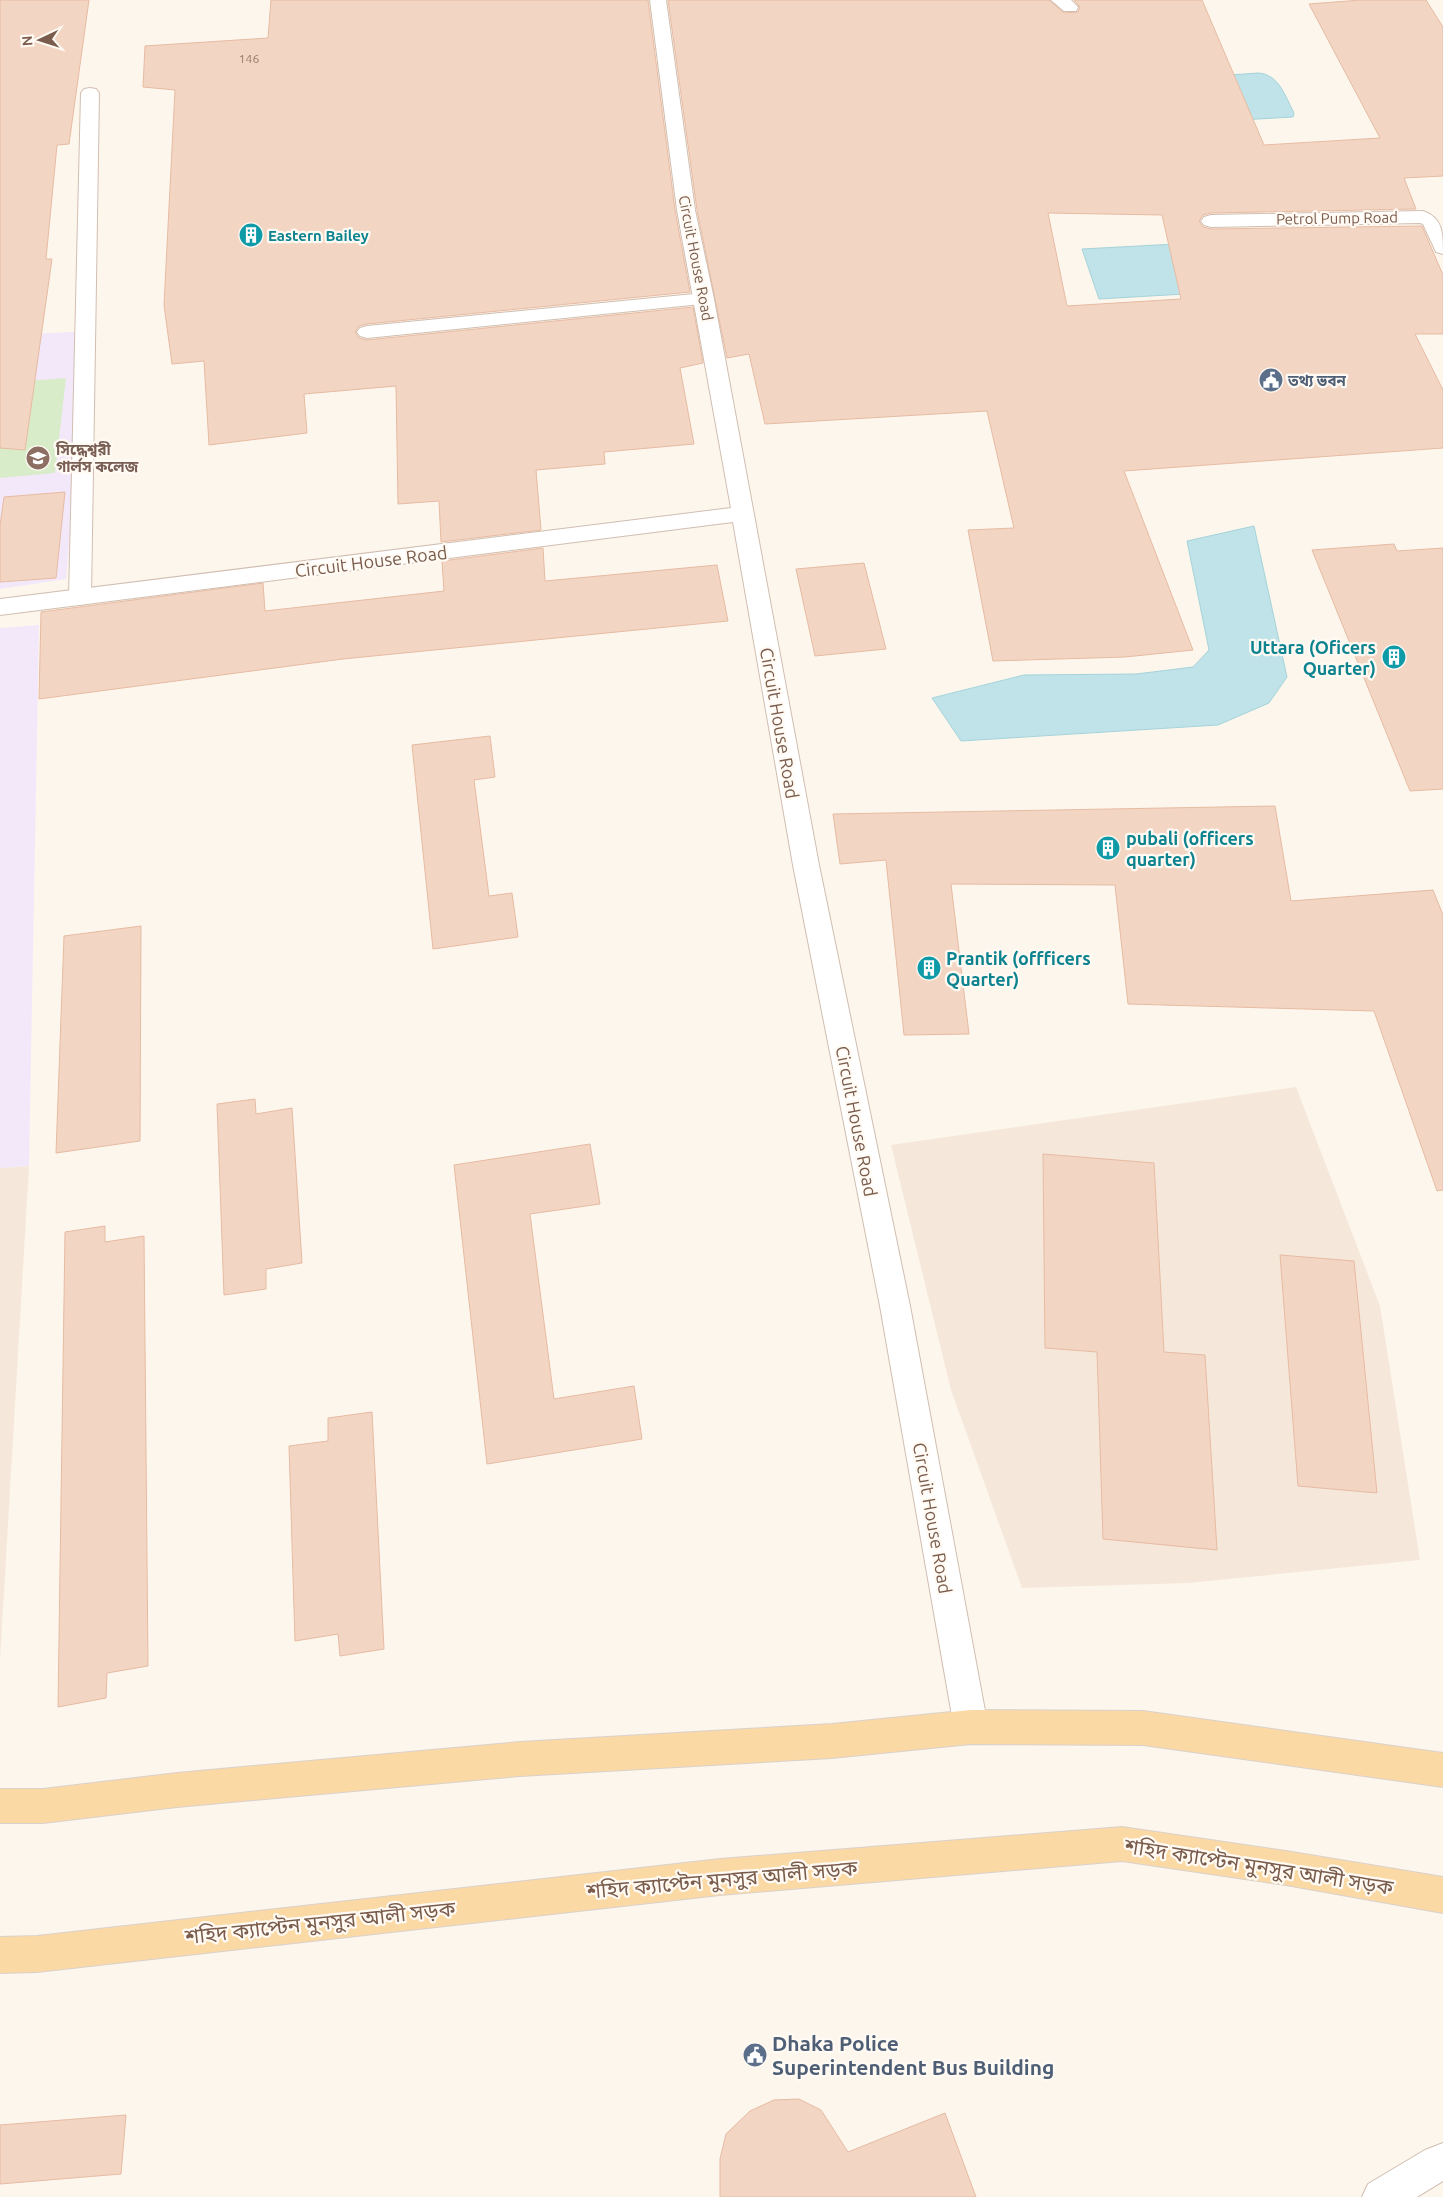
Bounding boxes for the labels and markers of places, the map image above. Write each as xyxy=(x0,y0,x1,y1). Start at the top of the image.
building icon: Eastern Bailey xyxy=(238,222,264,248)
place label: Eastern Bailey xyxy=(268,227,369,244)
public building icon: তথ্য ভবন xyxy=(1258,367,1284,393)
place label: তথ্য ভবন xyxy=(1287,372,1346,389)
place label: সিদ্ধেশ্বরী গার্লস কলেজ xyxy=(55,441,139,475)
school or university icon: সিদ্ধেশ্বরী গার্লস কলেজ xyxy=(25,445,51,471)
place label: Uttara (Oficers Quarter) xyxy=(1250,637,1376,679)
building icon: Uttara (Oficers Quarter) xyxy=(1381,644,1407,670)
place label: pubali (officers quarter) xyxy=(1126,828,1254,870)
building icon: pubali (officers quarter) xyxy=(1095,835,1121,861)
place label: Prantik (offficers Quarter) xyxy=(946,948,1091,990)
building icon: Prantik (offficers Quarter) xyxy=(916,955,942,981)
place label: Dhaka Police Superintendent Bus Building xyxy=(772,2031,1054,2079)
public building icon: Dhaka Police Superintendent Bus Building xyxy=(742,2042,768,2068)

